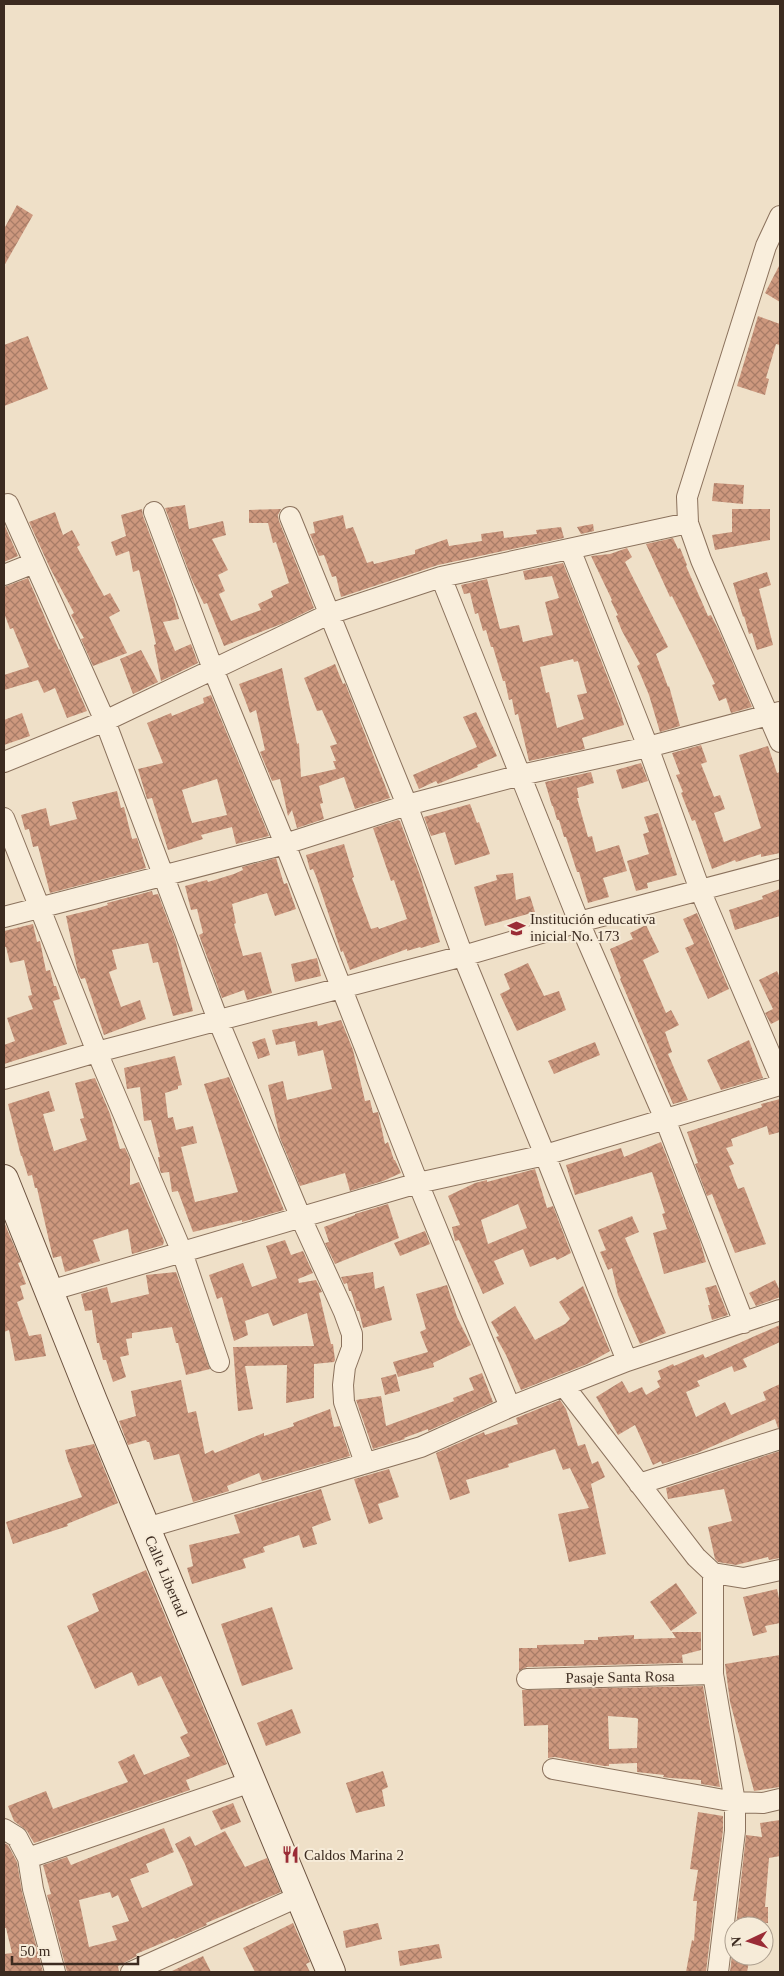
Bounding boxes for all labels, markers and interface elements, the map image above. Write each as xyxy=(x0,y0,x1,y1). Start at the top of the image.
place label: Institución educativa inicial No. 173 xyxy=(530,911,656,944)
school or university icon: Institución educativa inicial No. 173 xyxy=(506,918,526,938)
street label: Calle Libertad xyxy=(142,1533,190,1619)
street label: Pasaje Santa Rosa xyxy=(565,1668,675,1686)
restaurant icon: Caldos Marina 2 xyxy=(280,1845,300,1865)
place label: Caldos Marina 2 xyxy=(304,1847,404,1863)
north arrow xyxy=(724,1916,774,1966)
scale bar xyxy=(12,1934,139,1966)
text: N xyxy=(729,1936,744,1947)
text: 50 m xyxy=(20,1943,51,1959)

